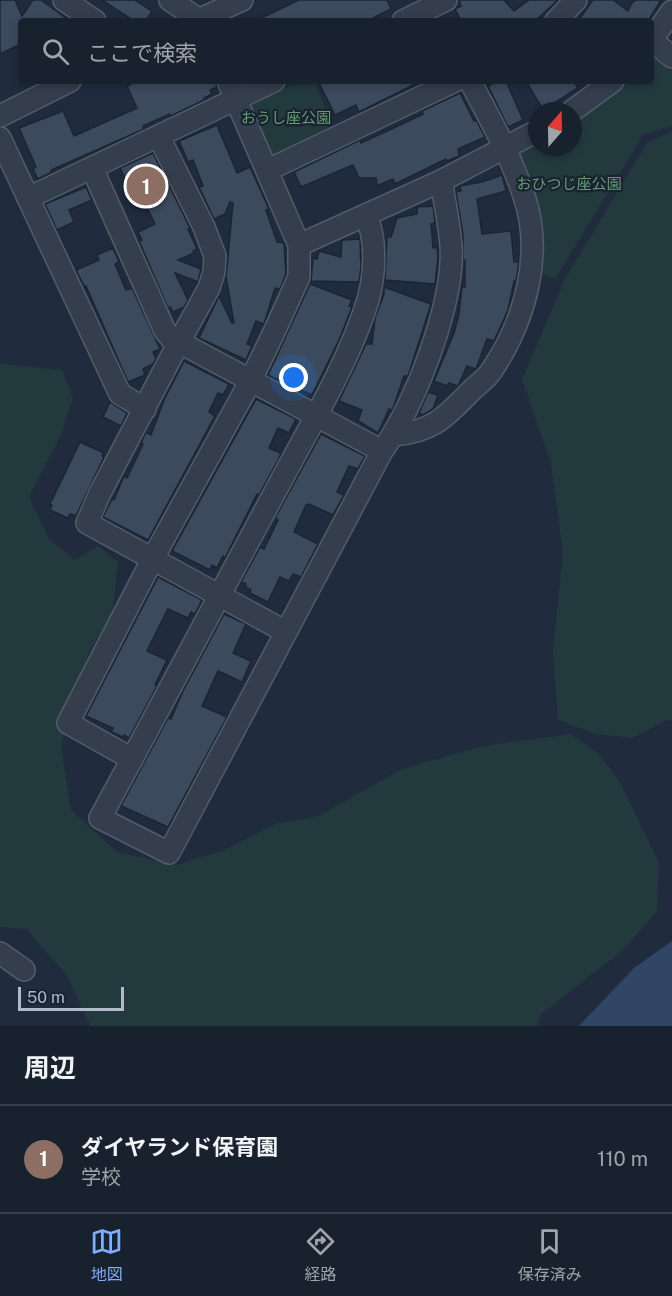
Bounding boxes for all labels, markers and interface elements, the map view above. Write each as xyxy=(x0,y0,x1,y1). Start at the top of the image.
search box xyxy=(18,18,654,84)
icon: search xyxy=(39,35,72,68)
text: ここで検索 xyxy=(87,40,197,66)
north arrow xyxy=(528,102,582,156)
park label: おうし座公園 xyxy=(241,109,331,126)
pin: 1 xyxy=(126,164,166,208)
park label: おひつじ座公園 xyxy=(516,175,622,192)
your location xyxy=(279,363,308,392)
scale bar xyxy=(18,984,124,1012)
text: 50 m xyxy=(27,988,65,1007)
text: 周辺 xyxy=(24,1052,76,1083)
text: ダイヤランド保育園 xyxy=(81,1134,278,1160)
text: 1 xyxy=(39,1147,48,1171)
text: 110 m xyxy=(597,1147,648,1171)
text: 学校 xyxy=(81,1165,121,1189)
tab: 地図 xyxy=(90,1225,123,1285)
tab: 経路 xyxy=(304,1225,337,1285)
tab: 保存済み xyxy=(518,1225,582,1285)

